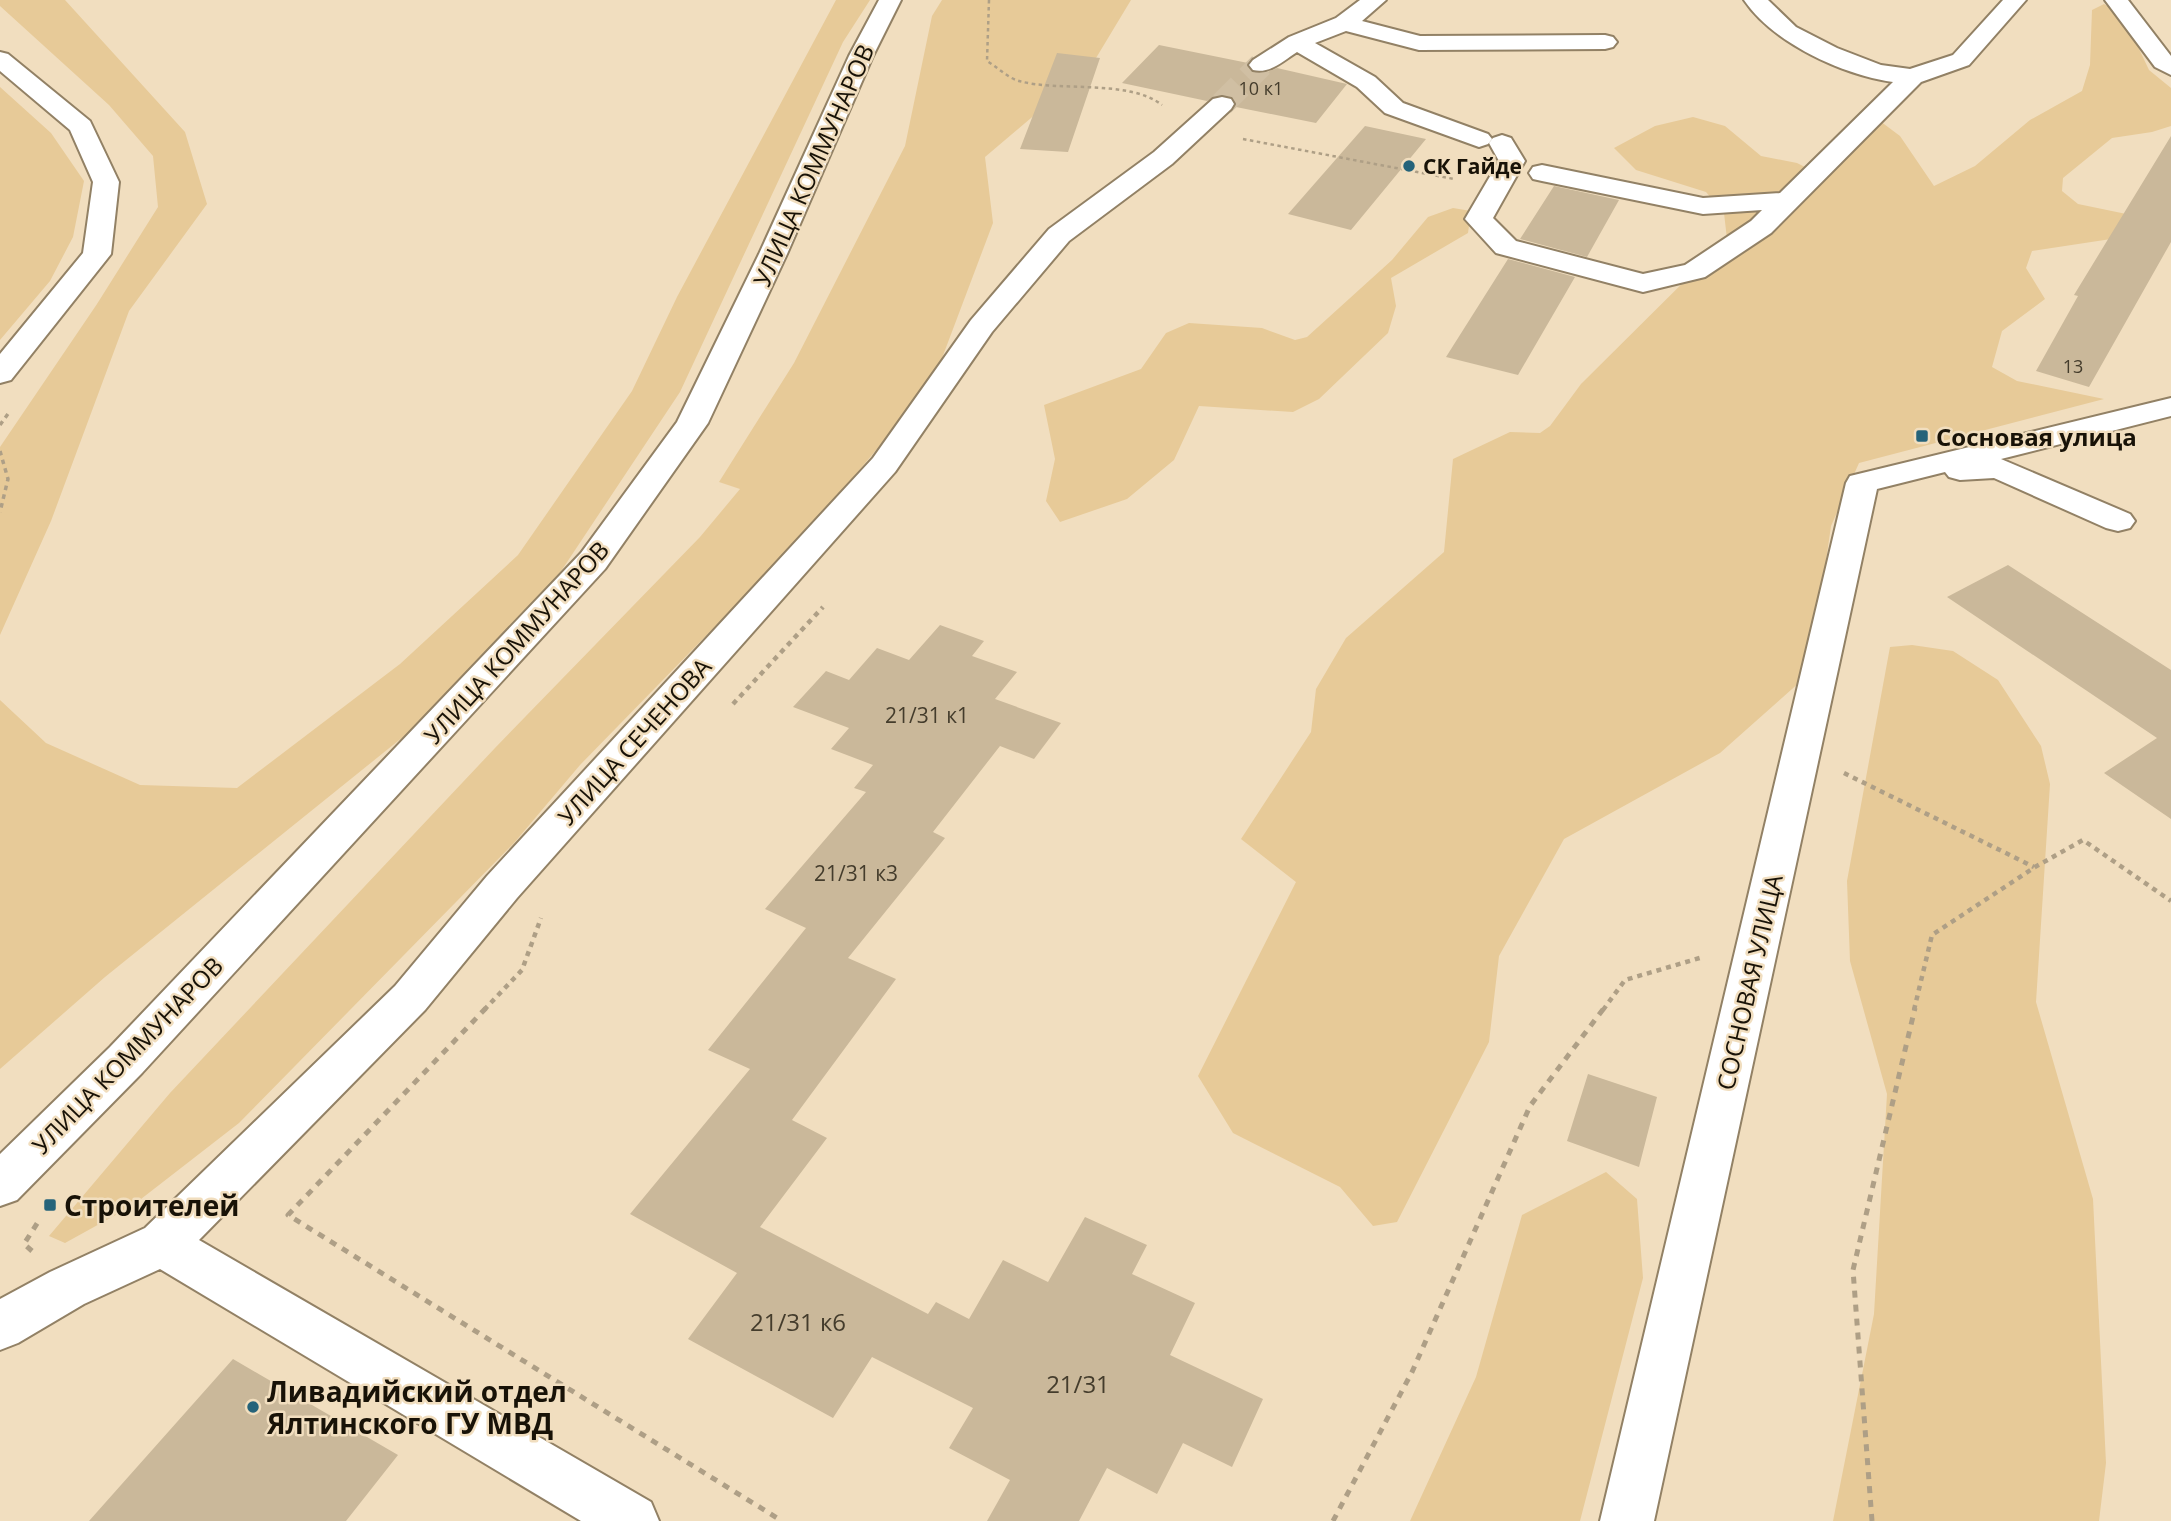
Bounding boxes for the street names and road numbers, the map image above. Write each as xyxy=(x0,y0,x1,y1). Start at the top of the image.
street label: УЛИЦА КОММУНАРОВ xyxy=(745,39,881,291)
street label: УЛИЦА КОММУНАРОВ xyxy=(416,534,616,750)
street label: УЛИЦА СЕЧЕНОВА xyxy=(550,650,719,832)
street label: СОСНОВАЯ УЛИЦА xyxy=(1708,870,1790,1093)
street label: УЛИЦА КОММУНАРОВ xyxy=(24,949,230,1161)

